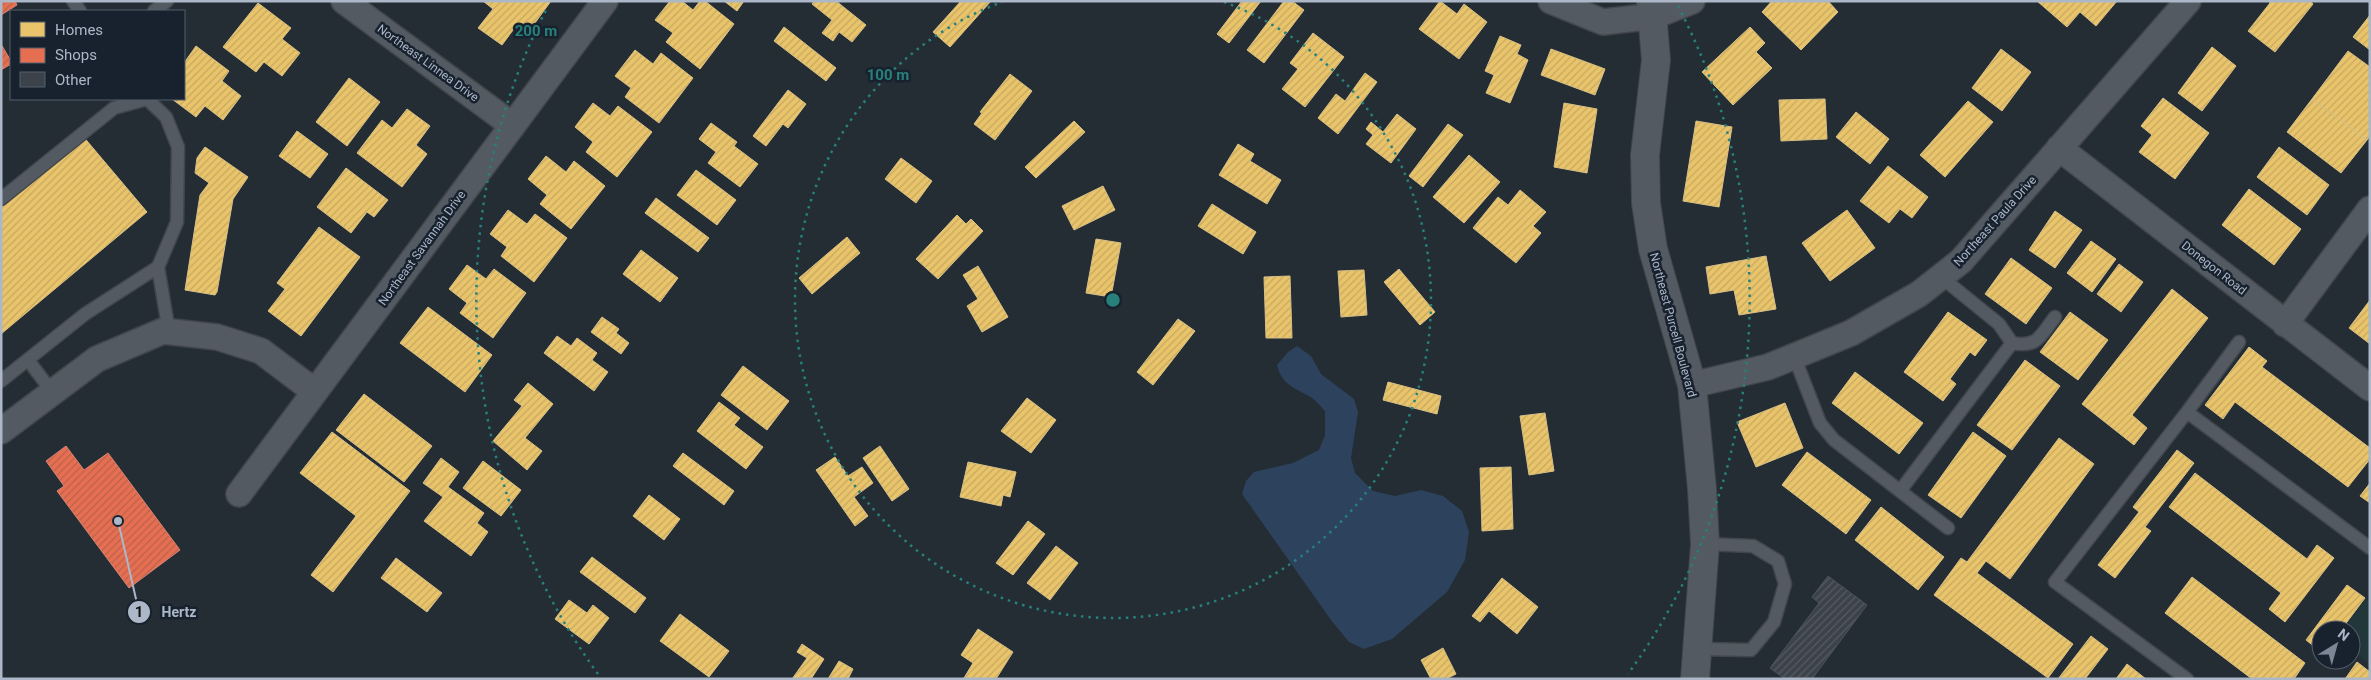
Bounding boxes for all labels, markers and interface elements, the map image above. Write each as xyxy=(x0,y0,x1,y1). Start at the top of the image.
legend xyxy=(10,10,185,100)
text: Homes xyxy=(55,21,103,39)
street label: Northeast Linnea Drive xyxy=(375,22,481,104)
text: 200 m xyxy=(515,22,557,40)
text: Shops xyxy=(55,46,97,64)
text: 100 m xyxy=(867,66,909,84)
text: Other xyxy=(55,71,92,89)
street label: Northeast Paula Drive xyxy=(1951,173,2039,269)
street label: Northeast Savannah Drive xyxy=(376,188,468,308)
street label: Donegon Road xyxy=(2179,238,2249,298)
street label: Northeast Purcell Boulevard xyxy=(1647,251,1699,399)
centre of rings xyxy=(1104,291,1122,309)
callout: Hertz xyxy=(127,598,206,627)
text: 1 xyxy=(135,603,143,621)
text: Hertz xyxy=(162,604,196,620)
north arrow xyxy=(2311,620,2361,670)
text: N xyxy=(2335,625,2353,644)

